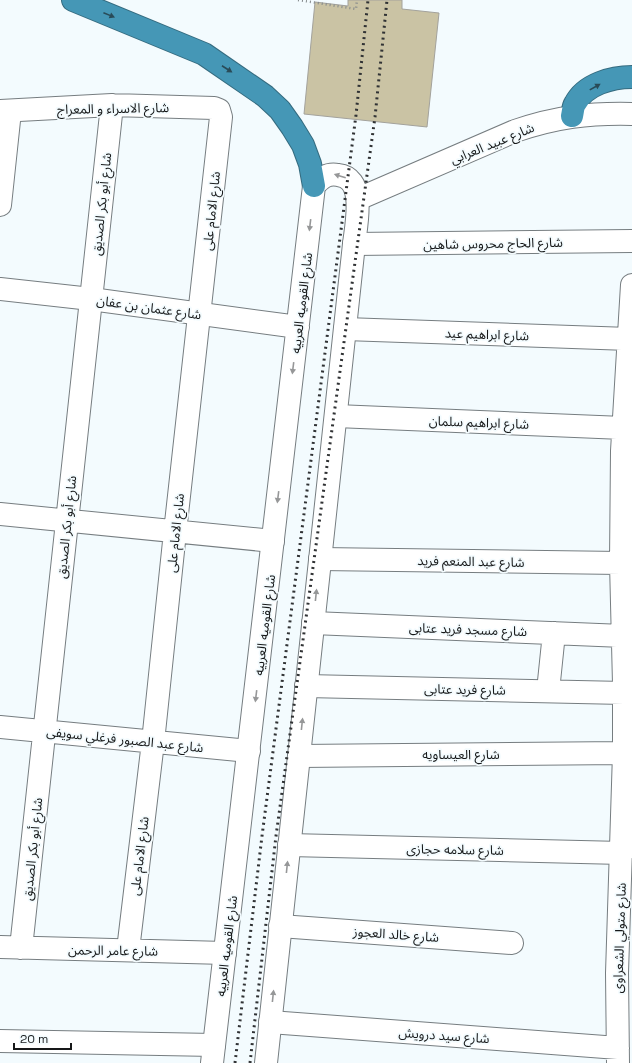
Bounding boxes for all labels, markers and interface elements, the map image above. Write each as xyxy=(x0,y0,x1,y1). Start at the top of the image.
one-way arrow xyxy=(104,12,116,18)
one-way arrow xyxy=(222,65,232,73)
one-way arrow xyxy=(589,83,600,90)
street label: شارع الاسراء و المعراج xyxy=(57,99,169,120)
street label: شارع عبيد العرابي xyxy=(448,119,537,170)
street label: شارع أبو بكر الصديق xyxy=(88,152,117,257)
street label: شارع الامام على xyxy=(199,171,226,252)
one-way arrow xyxy=(334,173,346,179)
one-way arrow xyxy=(307,219,313,231)
street label: شارع الحاج محروس شاهين xyxy=(423,234,563,255)
street label: شارع القوميه العربيه xyxy=(287,252,318,355)
street label: شارع عثمان بن عفان xyxy=(95,292,202,325)
street label: شارع ابراهيم عيد xyxy=(444,325,529,346)
one-way arrow xyxy=(290,362,296,374)
street label: شارع ابراهيم سلمان xyxy=(428,412,529,435)
street label: شارع أبو بكر الصديق xyxy=(53,475,82,580)
one-way arrow xyxy=(275,491,282,503)
street label: شارع الامام على xyxy=(163,493,190,574)
street label: شارع عبد المنعم فريد xyxy=(417,552,525,573)
street label: شارع القوميه العربيه xyxy=(250,574,281,677)
one-way arrow xyxy=(313,589,320,601)
street label: شارع مسجد فريد عتابى xyxy=(409,619,527,642)
street label: شارع فريد عتابى xyxy=(424,680,506,701)
one-way arrow xyxy=(252,690,259,702)
one-way arrow xyxy=(299,718,305,730)
street label: شارع عبد الصبور فرغلي سويفى xyxy=(45,723,204,758)
street label: شارع العيساويه xyxy=(422,746,500,765)
street label: شارع أبو بكر الصديق xyxy=(19,797,48,902)
street label: شارع الامام على xyxy=(126,816,155,897)
street label: شارع سلامه حجازى xyxy=(406,840,504,861)
one-way arrow xyxy=(283,861,290,873)
street label: شارع متولي الشعراوى xyxy=(609,882,632,994)
street label: شارع القوميه العربيه xyxy=(212,895,243,998)
street label: شارع خالد العجوز xyxy=(351,923,440,948)
street label: شارع عامر الرحمن xyxy=(68,941,158,962)
one-way arrow xyxy=(269,990,276,1002)
street label: شارع سيد درويش xyxy=(398,1024,490,1049)
scale bar xyxy=(14,1025,71,1051)
text: 20 m xyxy=(20,1031,48,1047)

